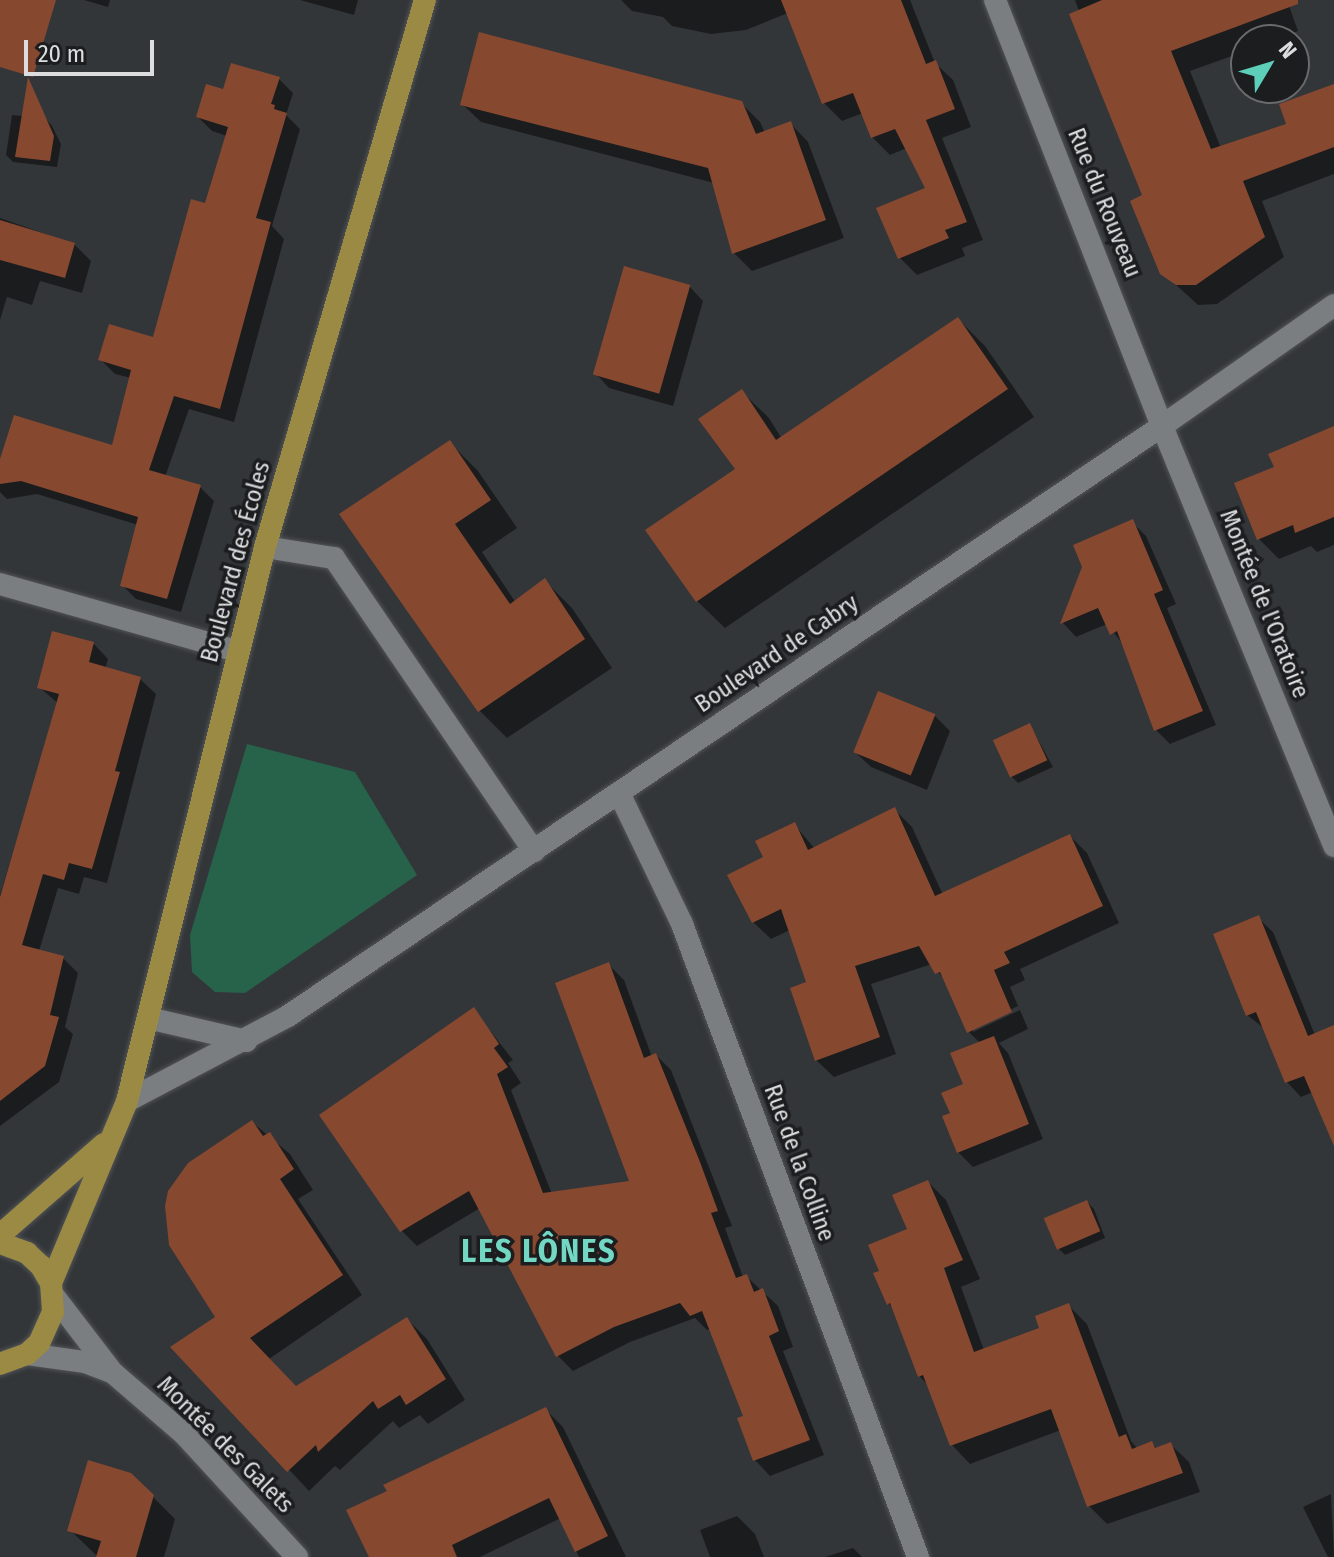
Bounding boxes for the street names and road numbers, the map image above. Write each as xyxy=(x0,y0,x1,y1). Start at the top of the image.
street label: Rue du Rouveau xyxy=(1061,124,1147,282)
street label: Boulevard des Écoles xyxy=(195,458,277,666)
street label: Montée de l'Oratoire xyxy=(1213,506,1315,702)
street label: Boulevard de Cabry xyxy=(690,589,864,719)
street label: Rue de la Colline xyxy=(757,1081,841,1245)
street label: Montée des Galets xyxy=(151,1371,299,1519)

